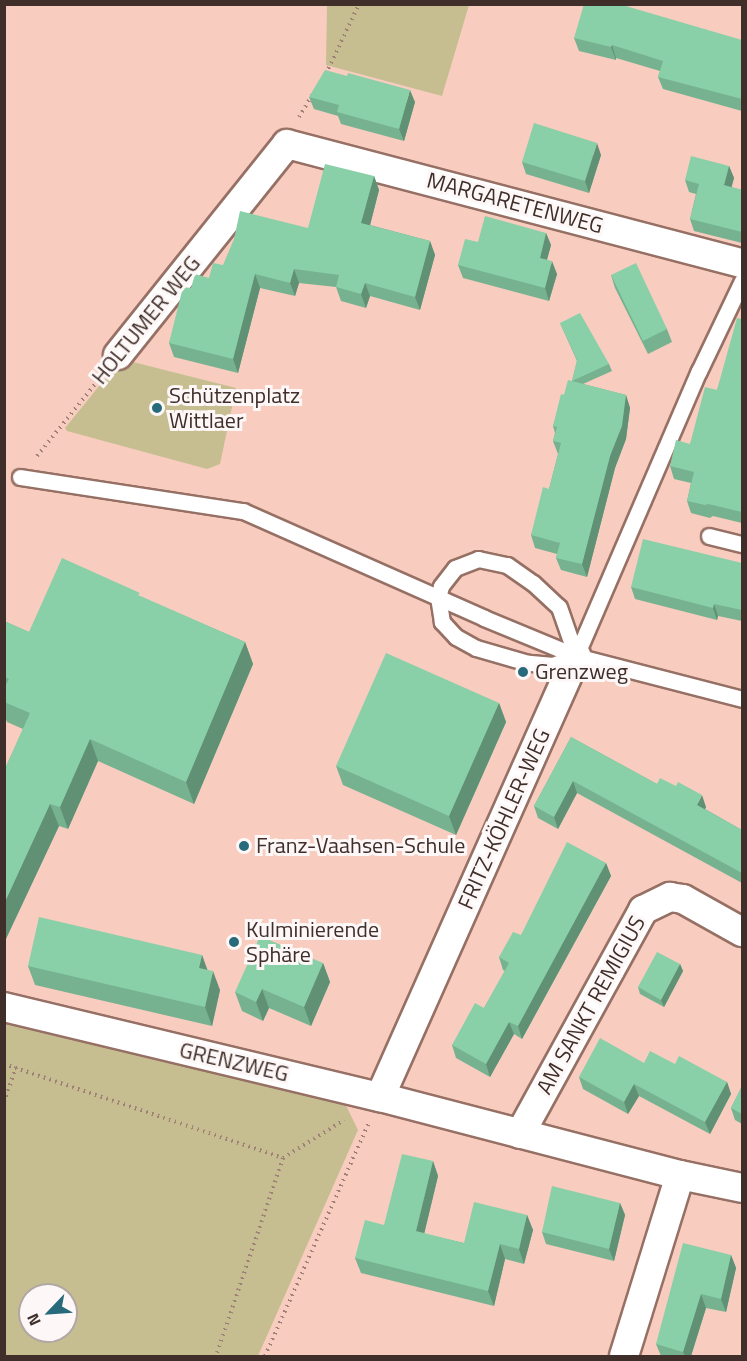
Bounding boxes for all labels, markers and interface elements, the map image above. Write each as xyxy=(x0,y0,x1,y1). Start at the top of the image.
street label: MARGARETENWEG xyxy=(424,167,606,239)
street label: HOLTUMER WEG xyxy=(86,250,206,390)
place label: Schützenplatz Wittlaer xyxy=(169,382,300,434)
marker: Schützenplatz Wittlaer xyxy=(150,401,164,415)
place label: Grenzweg xyxy=(535,659,628,685)
marker: Grenzweg xyxy=(516,665,530,679)
street label: FRITZ-KÖHLER-WEG xyxy=(452,725,556,913)
place label: Franz-Vaahsen-Schule xyxy=(256,833,465,859)
marker: Franz-Vaahsen-Schule xyxy=(237,839,251,853)
street label: AM SANKT REMIGIUS xyxy=(531,911,651,1099)
place label: Kulminierende Sphäre xyxy=(246,916,379,968)
marker: Kulminierende Sphäre xyxy=(227,935,241,949)
street label: GRENZWEG xyxy=(177,1037,291,1087)
north arrow xyxy=(18,1283,78,1343)
text: N xyxy=(20,1310,47,1330)

